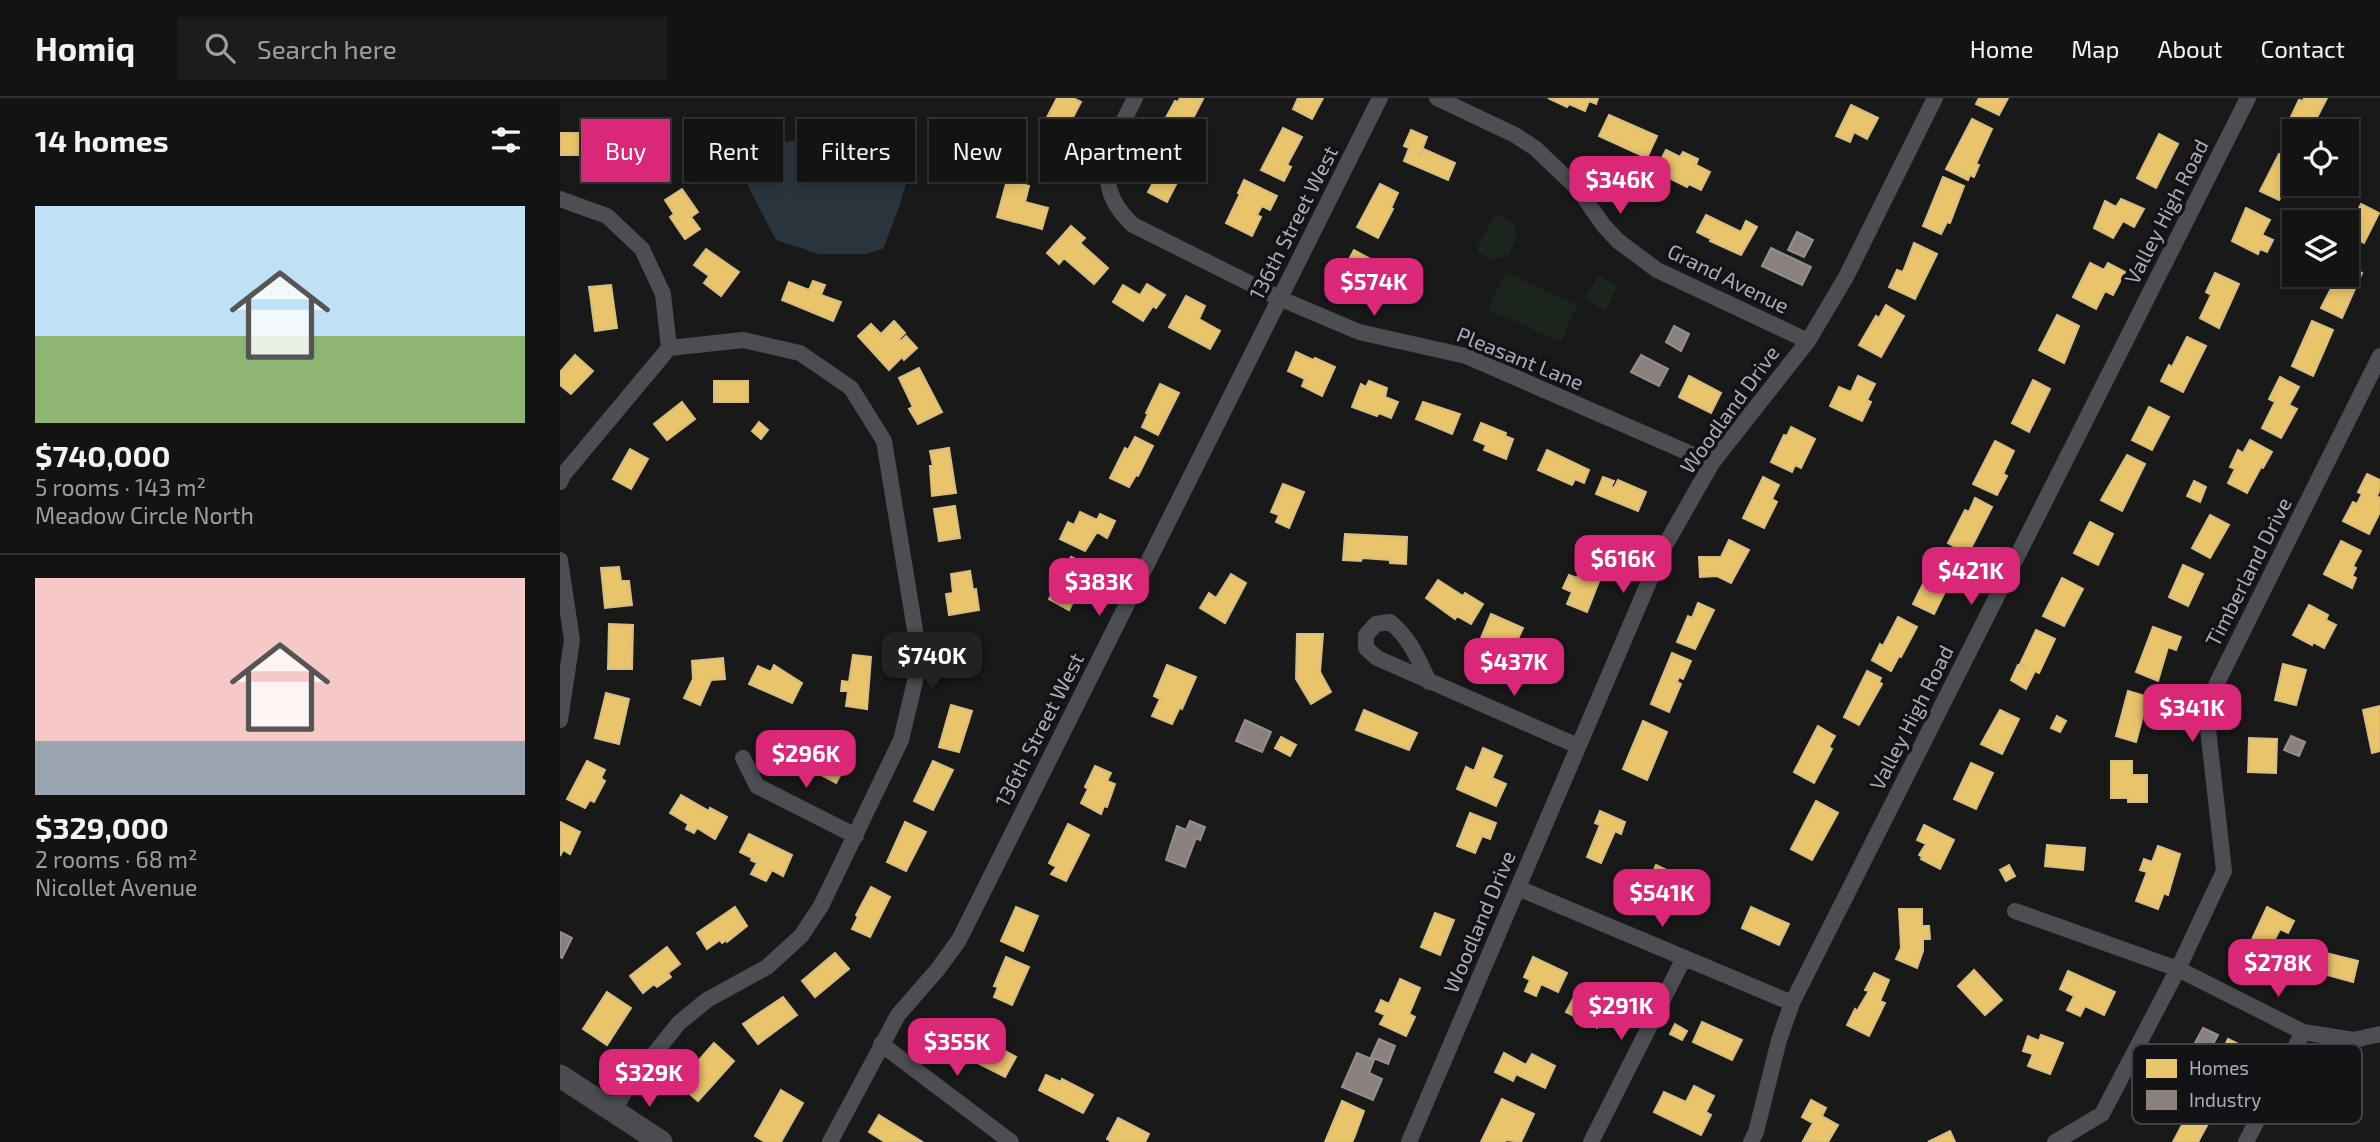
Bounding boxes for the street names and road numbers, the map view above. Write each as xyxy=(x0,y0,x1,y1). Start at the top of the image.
street label: Valley High Road xyxy=(2118,135,2213,288)
street label: 136th Street West xyxy=(1243,141,1342,303)
street label: Grand Avenue xyxy=(1664,238,1793,318)
street label: Pleasant Lane xyxy=(1454,321,1588,394)
street label: Woodland Drive xyxy=(1674,340,1784,478)
street label: Timberland Drive xyxy=(2199,493,2296,650)
street label: Valley High Road xyxy=(1863,641,1958,794)
street label: 136th Street West xyxy=(989,648,1088,810)
street label: Woodland Drive xyxy=(1437,847,1520,996)

